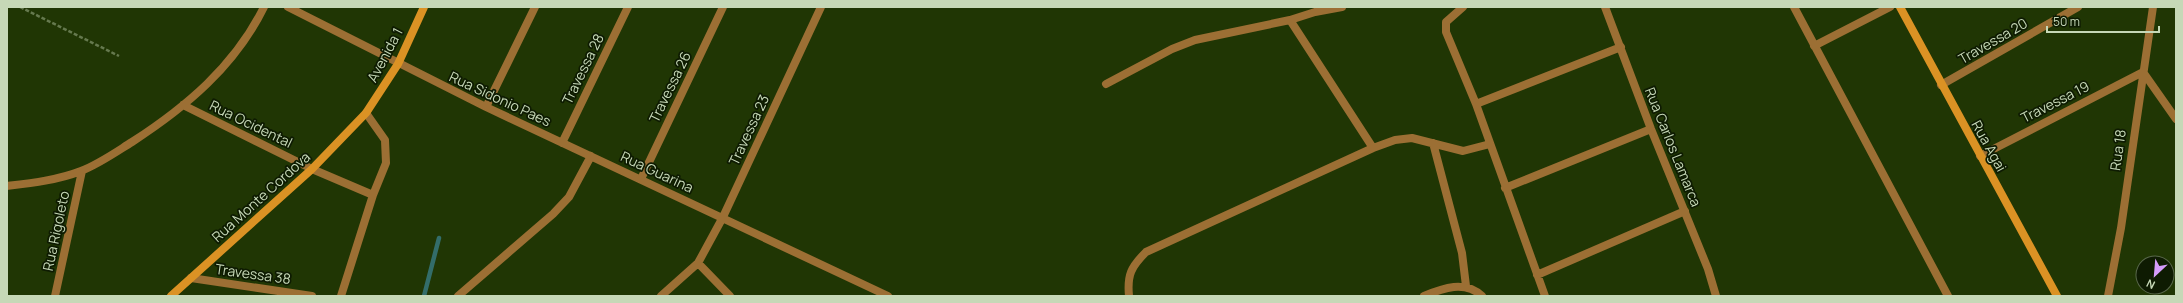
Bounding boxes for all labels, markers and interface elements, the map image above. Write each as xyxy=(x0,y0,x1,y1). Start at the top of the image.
scale bar xyxy=(2047,8,2159,34)
street label: Travessa 20 xyxy=(1955,13,2031,68)
text: 50 m xyxy=(2053,13,2080,30)
street label: Avenida 1 xyxy=(362,24,407,85)
street label: Travessa 28 xyxy=(557,30,608,107)
street label: Travessa 26 xyxy=(644,48,695,125)
street label: Rua Sidonio Paes xyxy=(446,67,554,130)
street label: Travessa 19 xyxy=(2017,76,2092,127)
street label: Rua Carlos Lamarca xyxy=(1641,84,1706,209)
street label: Travessa 23 xyxy=(724,91,773,168)
street label: Rua Ocidental xyxy=(207,95,296,152)
street label: Rua Agai xyxy=(1968,117,2011,175)
street label: Rua 18 xyxy=(2105,128,2130,172)
street label: Rua Guarina xyxy=(618,146,697,197)
street label: Rua Monte Cordova xyxy=(207,147,314,246)
street label: Rua Rigoleto xyxy=(38,189,73,273)
north arrow xyxy=(2135,255,2175,295)
street label: Travessa 38 xyxy=(214,259,292,288)
text: N xyxy=(2143,276,2157,293)

